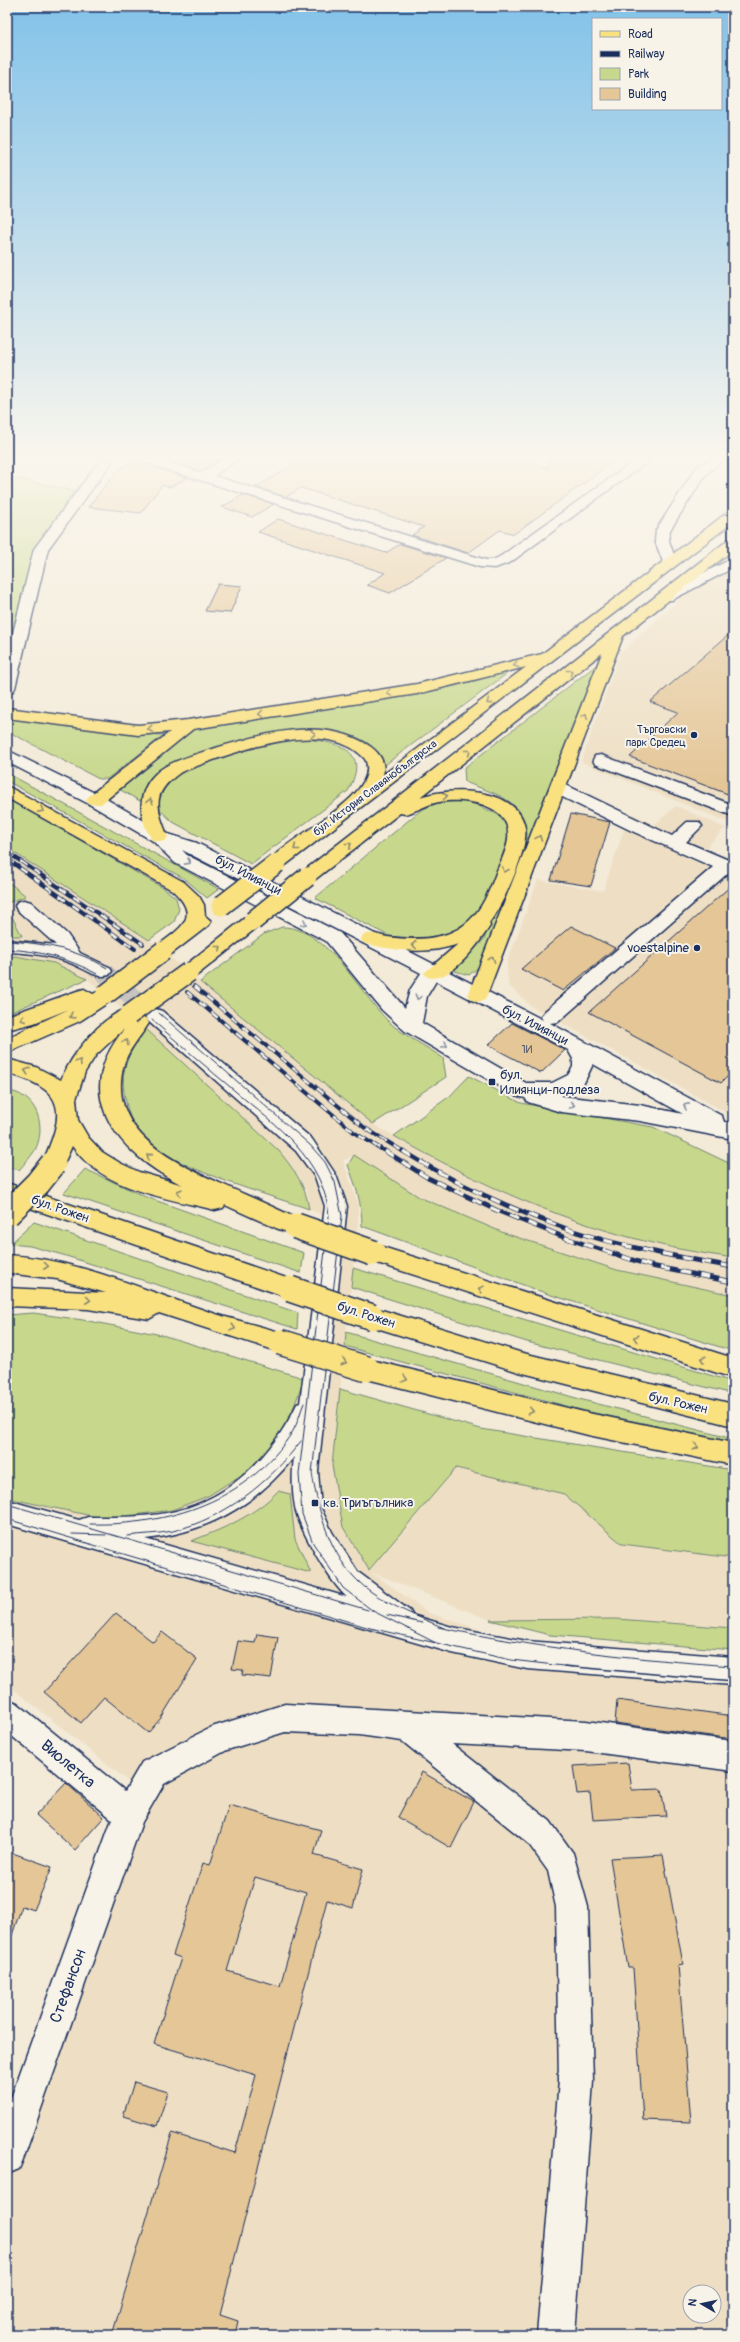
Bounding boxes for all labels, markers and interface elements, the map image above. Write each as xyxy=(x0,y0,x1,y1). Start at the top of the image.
legend xyxy=(592,18,722,110)
text: Road xyxy=(628,27,653,42)
text: Railway xyxy=(628,47,664,62)
text: Park xyxy=(628,67,649,82)
text: Building xyxy=(628,87,667,102)
one-way arrow xyxy=(513,660,520,669)
one-way arrow xyxy=(566,669,573,676)
one-way arrow xyxy=(386,688,392,697)
one-way arrow xyxy=(486,697,493,704)
one-way arrow xyxy=(258,709,264,717)
one-way arrow xyxy=(581,713,589,720)
place label: Търговски парк Средец xyxy=(626,723,686,749)
one-way arrow xyxy=(147,724,153,733)
one-way arrow xyxy=(310,730,316,738)
marker: Търговски парк Средец xyxy=(689,730,699,740)
street label: бул. История Славянобългарска xyxy=(311,737,439,839)
one-way arrow xyxy=(463,749,470,756)
one-way arrow xyxy=(442,792,448,801)
one-way arrow xyxy=(146,797,154,804)
one-way arrow xyxy=(37,805,44,812)
one-way arrow xyxy=(534,834,542,841)
one-way arrow xyxy=(344,843,351,850)
one-way arrow xyxy=(293,844,300,851)
street label: бул. Илиянци xyxy=(212,851,284,899)
one-way arrow xyxy=(184,858,192,865)
one-way arrow xyxy=(502,866,510,873)
one-way arrow xyxy=(299,918,307,925)
place label: voestalpine xyxy=(626,940,690,956)
one-way arrow xyxy=(411,941,417,949)
marker: voestalpine xyxy=(692,943,702,953)
one-way arrow xyxy=(214,946,222,953)
one-way arrow xyxy=(487,955,495,962)
one-way arrow xyxy=(414,993,423,1000)
street label: бул. Илиянци xyxy=(499,1001,571,1049)
one-way arrow xyxy=(69,1012,77,1019)
one-way arrow xyxy=(20,1014,27,1023)
one-way arrow xyxy=(121,1039,128,1046)
one-way arrow xyxy=(441,1041,448,1048)
house number: 1И xyxy=(522,1043,533,1056)
one-way arrow xyxy=(75,1059,82,1066)
one-way arrow xyxy=(23,1067,30,1076)
place label: бул. Илиянци-подлеза xyxy=(500,1067,599,1098)
marker: бул. Илиянци-подлеза xyxy=(487,1077,497,1087)
one-way arrow xyxy=(569,1100,575,1109)
one-way arrow xyxy=(683,1103,691,1111)
one-way arrow xyxy=(146,1153,153,1160)
one-way arrow xyxy=(176,1188,183,1197)
street label: бул. Рожен xyxy=(29,1192,91,1226)
one-way arrow xyxy=(43,1261,49,1270)
one-way arrow xyxy=(477,1285,484,1294)
one-way arrow xyxy=(85,1295,91,1304)
street label: бул. Рожен xyxy=(335,1298,397,1332)
one-way arrow xyxy=(229,1323,236,1332)
one-way arrow xyxy=(632,1334,639,1343)
one-way arrow xyxy=(700,1355,707,1364)
one-way arrow xyxy=(340,1357,347,1366)
one-way arrow xyxy=(401,1374,408,1383)
street label: бул. Рожен xyxy=(647,1388,709,1418)
one-way arrow xyxy=(527,1406,534,1414)
one-way arrow xyxy=(693,1442,699,1451)
place label: кв. Триъгълника xyxy=(323,1495,413,1511)
marker: кв. Триъгълника xyxy=(310,1498,320,1508)
street label: Виолетка xyxy=(37,1736,99,1792)
street label: Стефансон xyxy=(45,1946,91,2026)
north arrow xyxy=(682,2284,722,2324)
text: N xyxy=(686,2297,700,2307)

